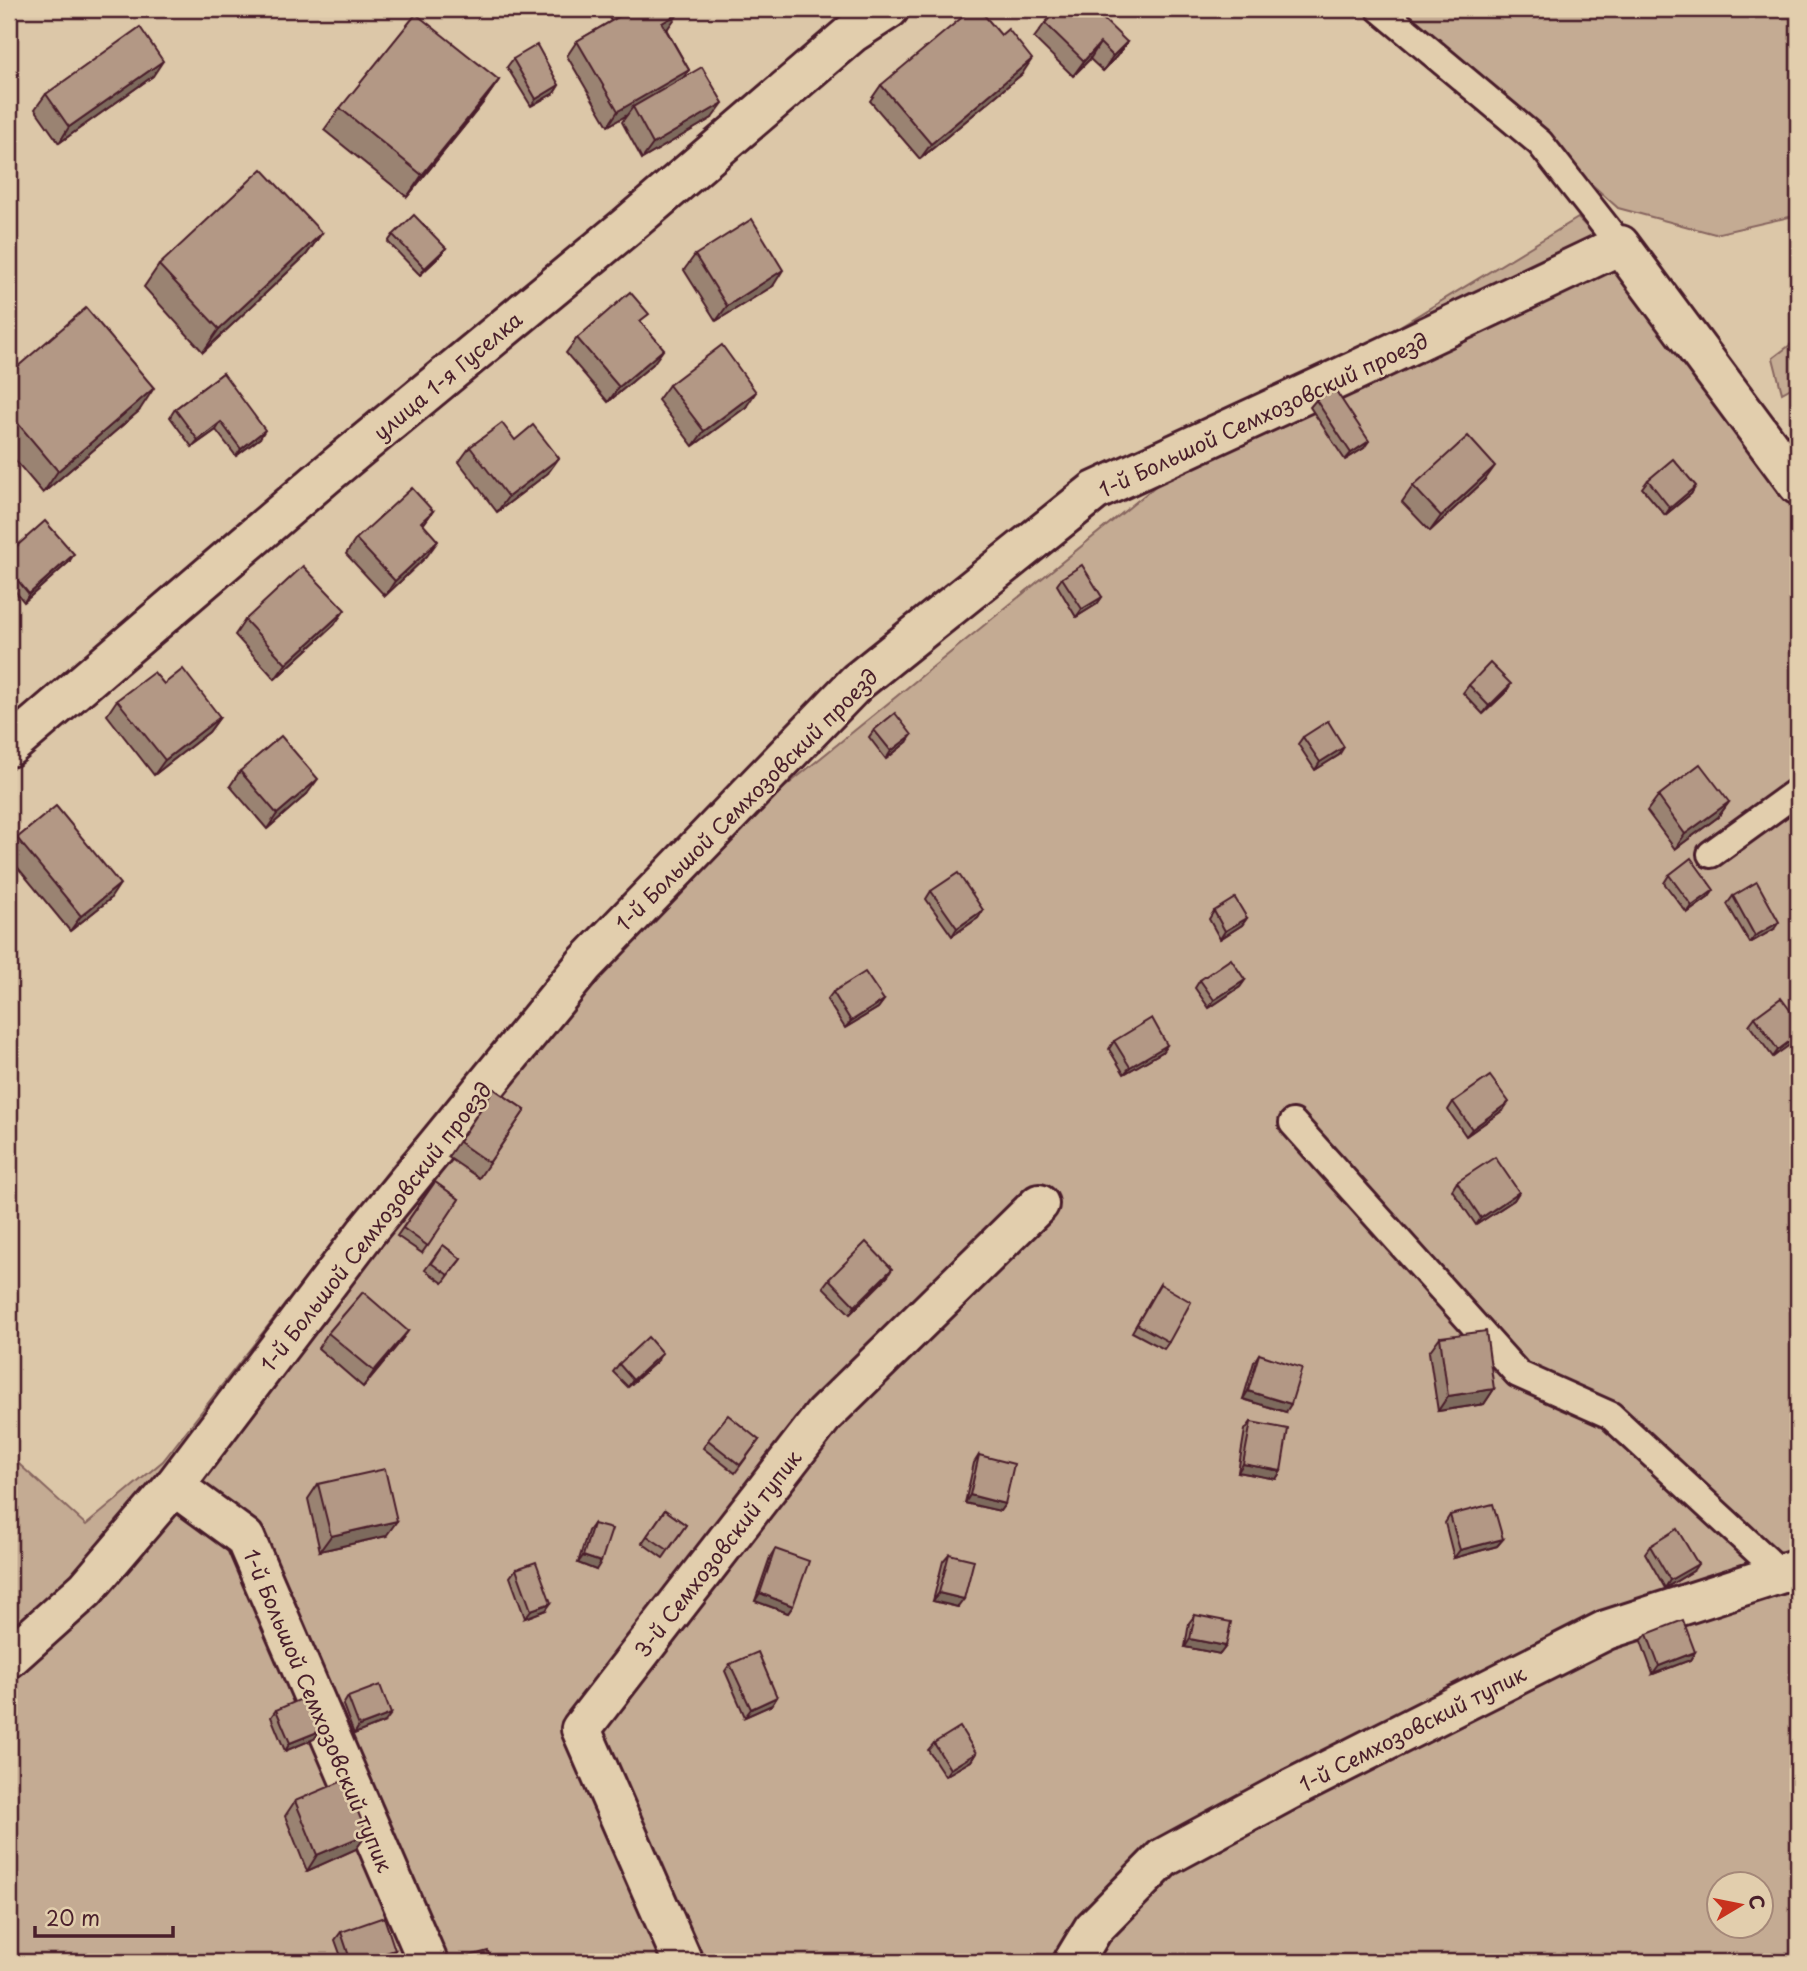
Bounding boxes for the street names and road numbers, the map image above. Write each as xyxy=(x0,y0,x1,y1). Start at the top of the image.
street label: улица 1-я Гуселка xyxy=(365,303,529,447)
street label: 1-й Большой Семхозовский проезд xyxy=(1093,323,1433,505)
street label: 1-й Большой Семхозовский проезд xyxy=(607,660,885,938)
street label: 1-й Большой Семхозовский проезд xyxy=(252,1074,498,1378)
street label: 3-й Семхозовский тупик xyxy=(626,1442,809,1664)
street label: 1-й Большой Семхозовский тупик xyxy=(236,1543,402,1877)
street label: 1-й Семхозовский тупик xyxy=(1293,1656,1532,1799)

